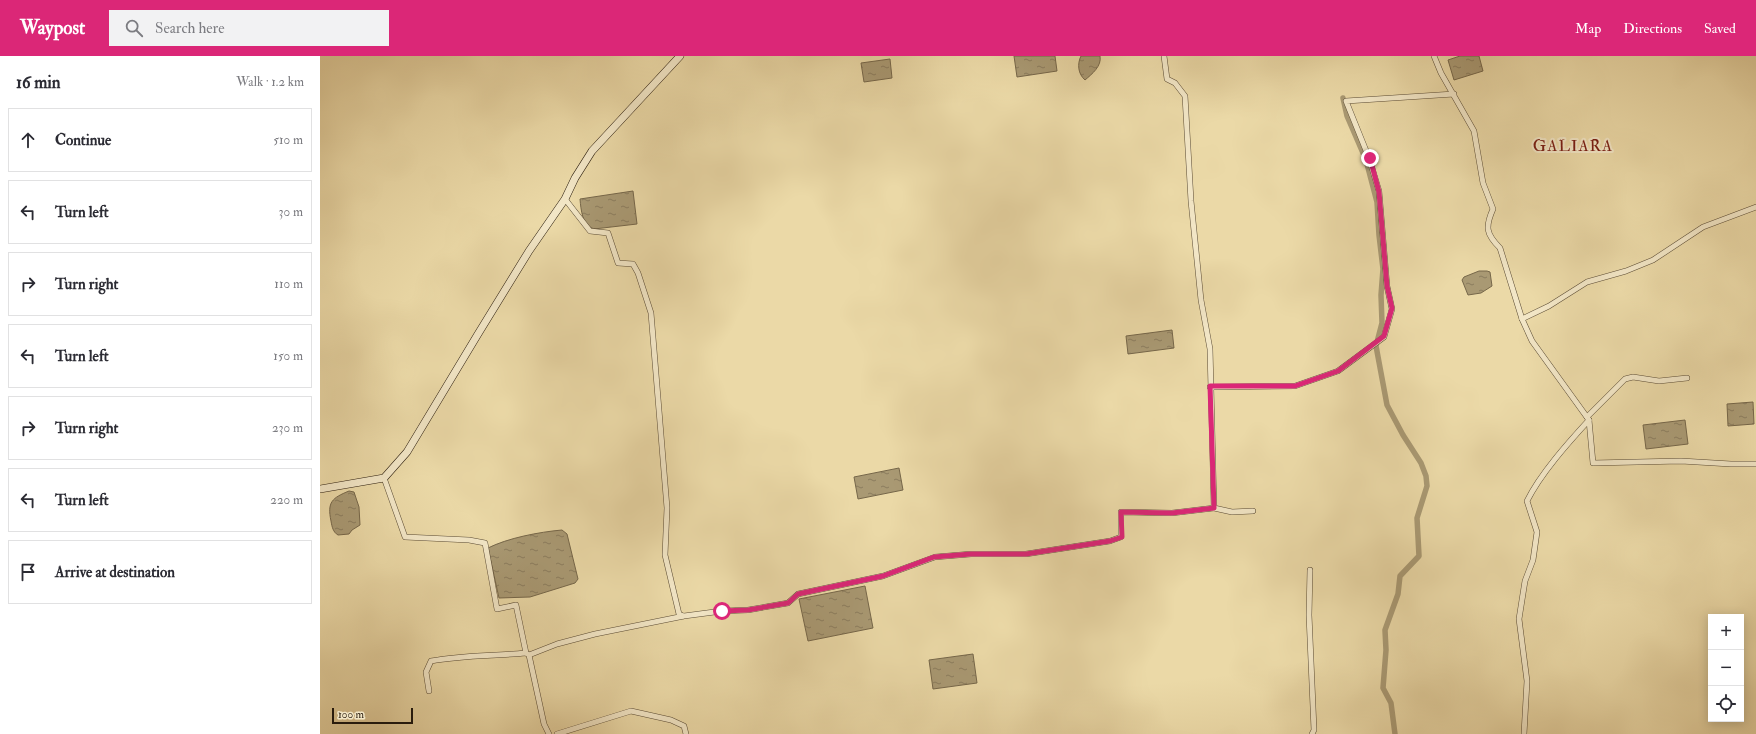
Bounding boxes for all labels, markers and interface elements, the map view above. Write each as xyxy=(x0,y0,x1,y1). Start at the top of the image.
search box xyxy=(109,10,389,46)
text: Waypost xyxy=(20,16,85,40)
icon: search xyxy=(123,17,145,39)
text: Search here xyxy=(155,19,224,38)
text: Map xyxy=(1575,20,1601,37)
text: Directions xyxy=(1623,20,1682,37)
text: Saved xyxy=(1704,20,1736,37)
text: 16 min xyxy=(16,72,61,93)
text: Walk · 1.2 km xyxy=(236,74,304,90)
icon: ahead xyxy=(17,129,39,151)
text: Continue xyxy=(55,131,111,150)
text: 510 m xyxy=(273,132,303,148)
district label: GALIARA xyxy=(1533,136,1613,156)
route end xyxy=(1361,149,1379,167)
icon: left xyxy=(17,201,39,223)
text: Turn left xyxy=(55,203,109,222)
text: 30 m xyxy=(279,204,303,220)
icon: right xyxy=(17,273,39,295)
text: Turn right xyxy=(55,275,118,294)
text: 110 m xyxy=(274,276,303,292)
icon: left xyxy=(17,345,39,367)
text: Turn left xyxy=(55,347,109,366)
text: 150 m xyxy=(273,348,303,364)
icon: right xyxy=(17,417,39,439)
text: Turn right xyxy=(55,419,118,438)
text: 230 m xyxy=(272,420,303,436)
icon: left xyxy=(17,489,39,511)
text: Turn left xyxy=(55,491,109,510)
text: 220 m xyxy=(270,492,303,508)
icon: arrive xyxy=(17,561,39,583)
text: Arrive at destination xyxy=(55,563,175,582)
route start xyxy=(713,602,731,620)
map controls xyxy=(1708,614,1744,722)
button: + xyxy=(1708,614,1744,650)
button: − xyxy=(1708,650,1744,686)
button: locate xyxy=(1708,686,1744,722)
scale bar xyxy=(332,706,413,725)
text: 100 m xyxy=(338,708,364,721)

